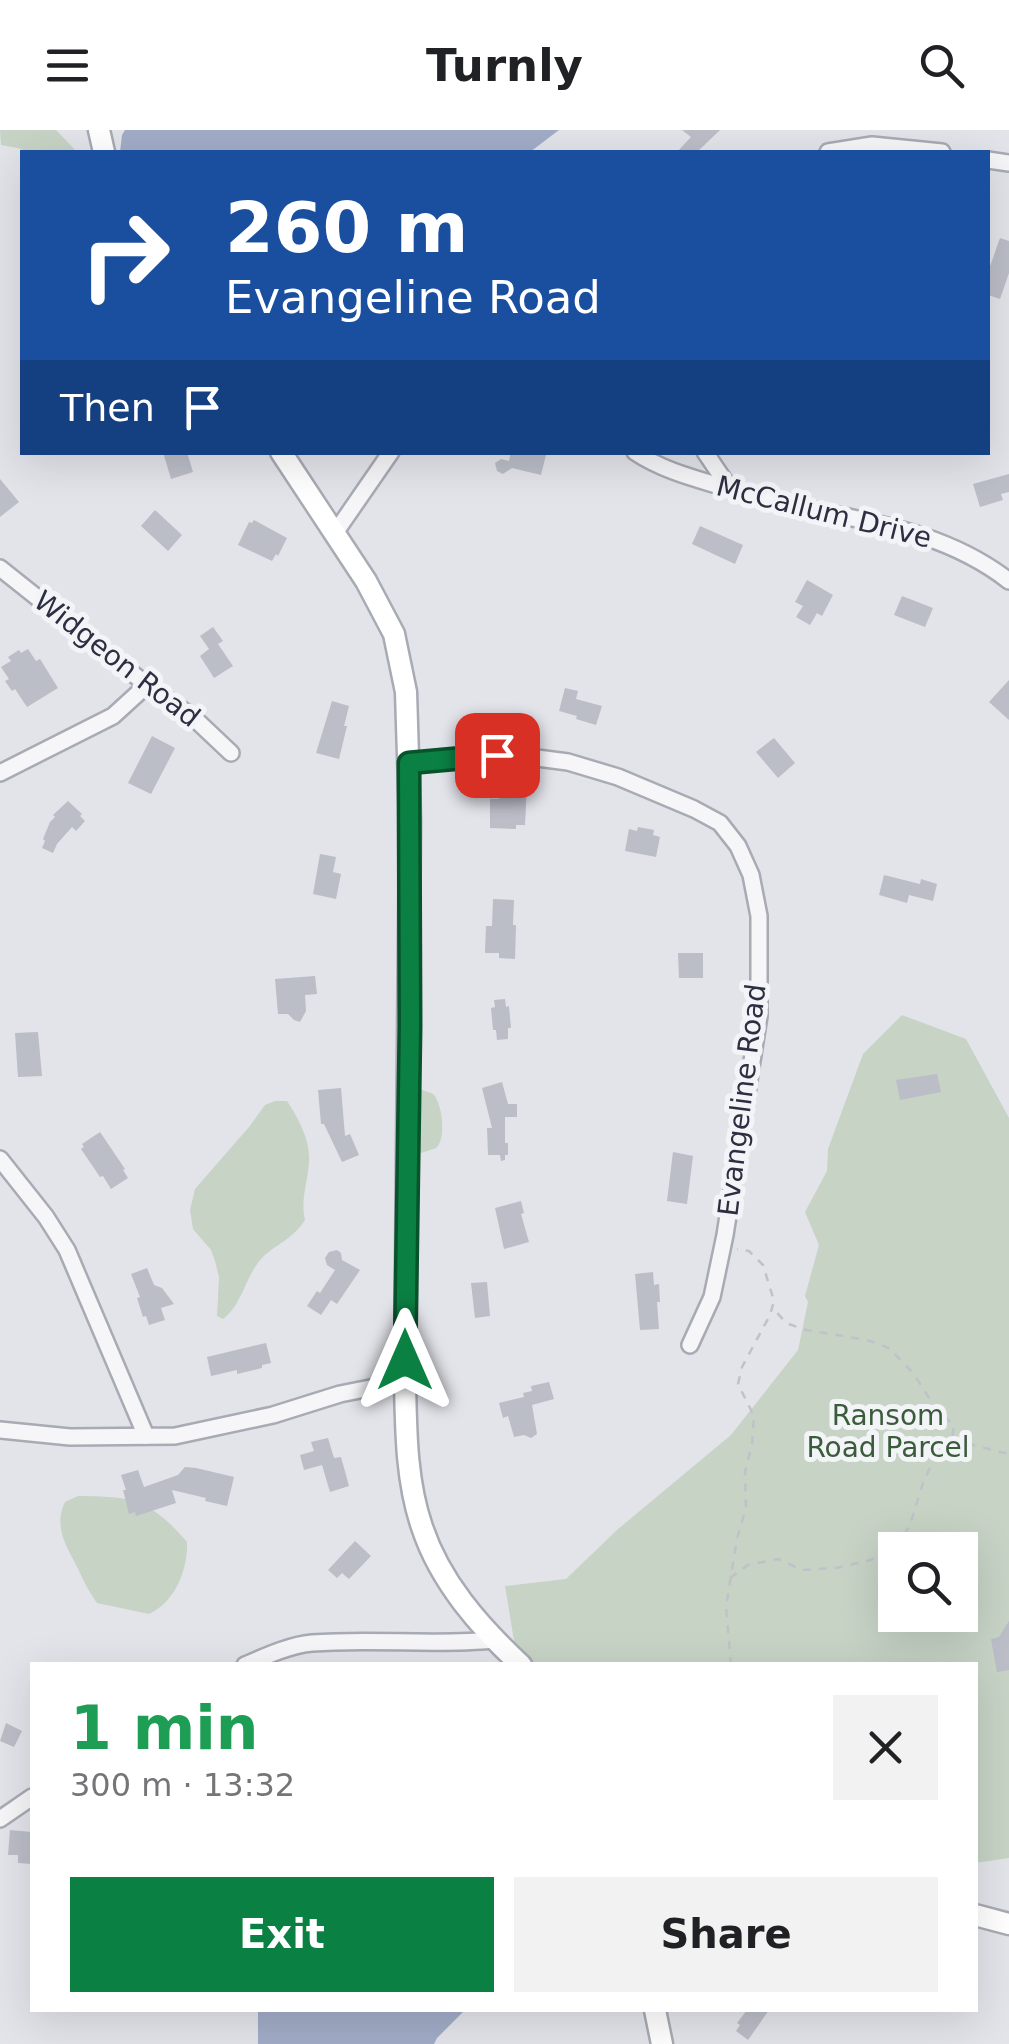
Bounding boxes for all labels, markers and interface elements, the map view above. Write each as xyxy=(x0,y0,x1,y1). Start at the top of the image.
icon: menu xyxy=(40,38,95,93)
icon: search xyxy=(914,38,969,93)
text: Turnly xyxy=(426,39,583,92)
text: 260 m xyxy=(225,187,468,269)
icon: right xyxy=(60,190,190,320)
text: Evangeline Road xyxy=(225,271,601,324)
icon: arrive xyxy=(175,380,230,435)
text: Then xyxy=(60,386,155,430)
street label: McCallum Drive xyxy=(713,469,935,555)
street label: Widgeon Road xyxy=(27,584,207,734)
pin xyxy=(455,713,540,798)
icon: arrive xyxy=(470,728,525,783)
street label: Evangeline Road xyxy=(711,982,773,1218)
position arrow xyxy=(353,1308,457,1412)
park label: Ransom Road Parcel xyxy=(806,1399,970,1464)
map controls xyxy=(878,1532,978,1632)
button: search xyxy=(878,1532,978,1632)
text: 1 min xyxy=(70,1693,258,1763)
button: close xyxy=(833,1695,938,1800)
text: 300 m · 13:32 xyxy=(70,1766,295,1804)
button: Exit xyxy=(70,1877,494,1992)
button: Share xyxy=(514,1877,938,1992)

